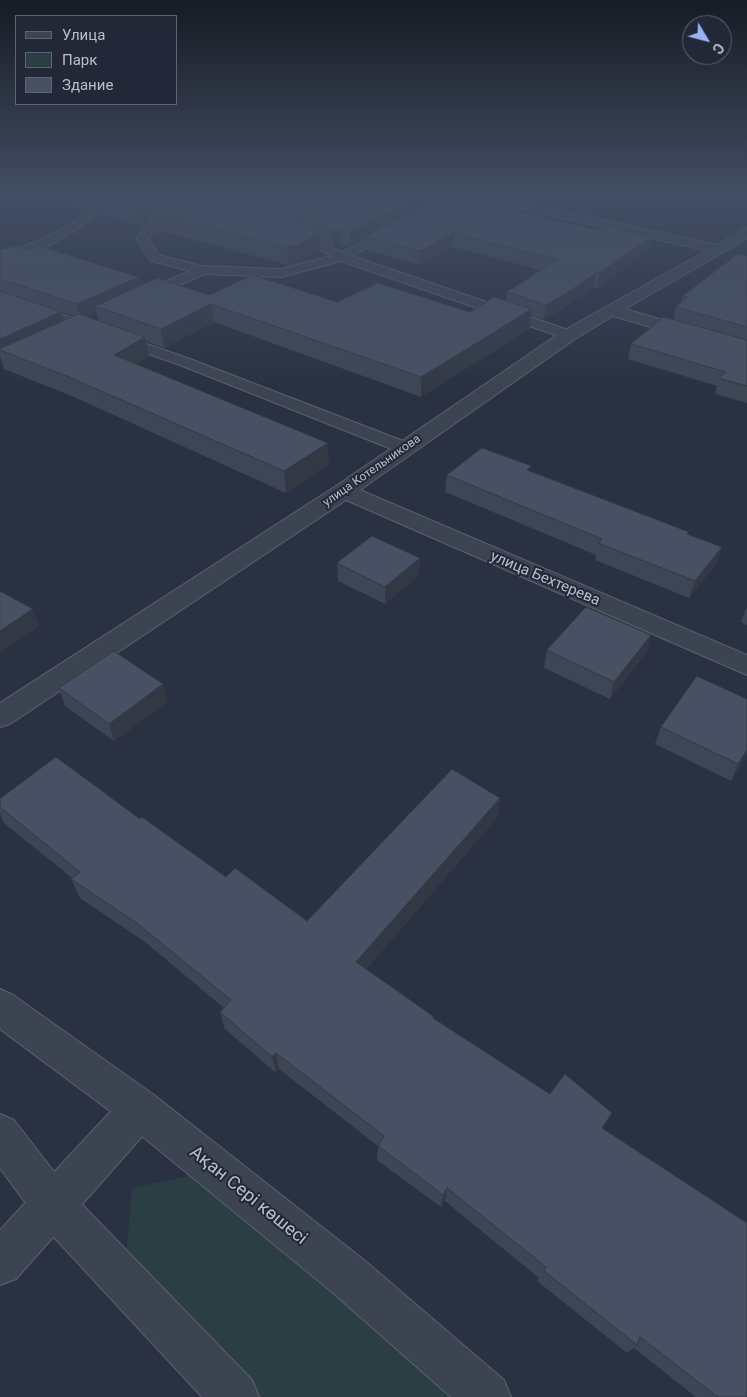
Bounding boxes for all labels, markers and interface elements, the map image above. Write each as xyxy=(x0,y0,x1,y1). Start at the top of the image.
legend xyxy=(15,15,178,105)
north arrow xyxy=(682,15,732,65)
text: Улица xyxy=(62,26,105,44)
text: С xyxy=(709,40,727,57)
text: Парк xyxy=(62,51,97,69)
text: Здание xyxy=(62,76,113,94)
street label: улица Котельникова xyxy=(320,432,424,510)
street label: улица Бехтерева xyxy=(487,548,603,610)
street label: Ақан Сері көшесі xyxy=(185,1142,311,1250)

